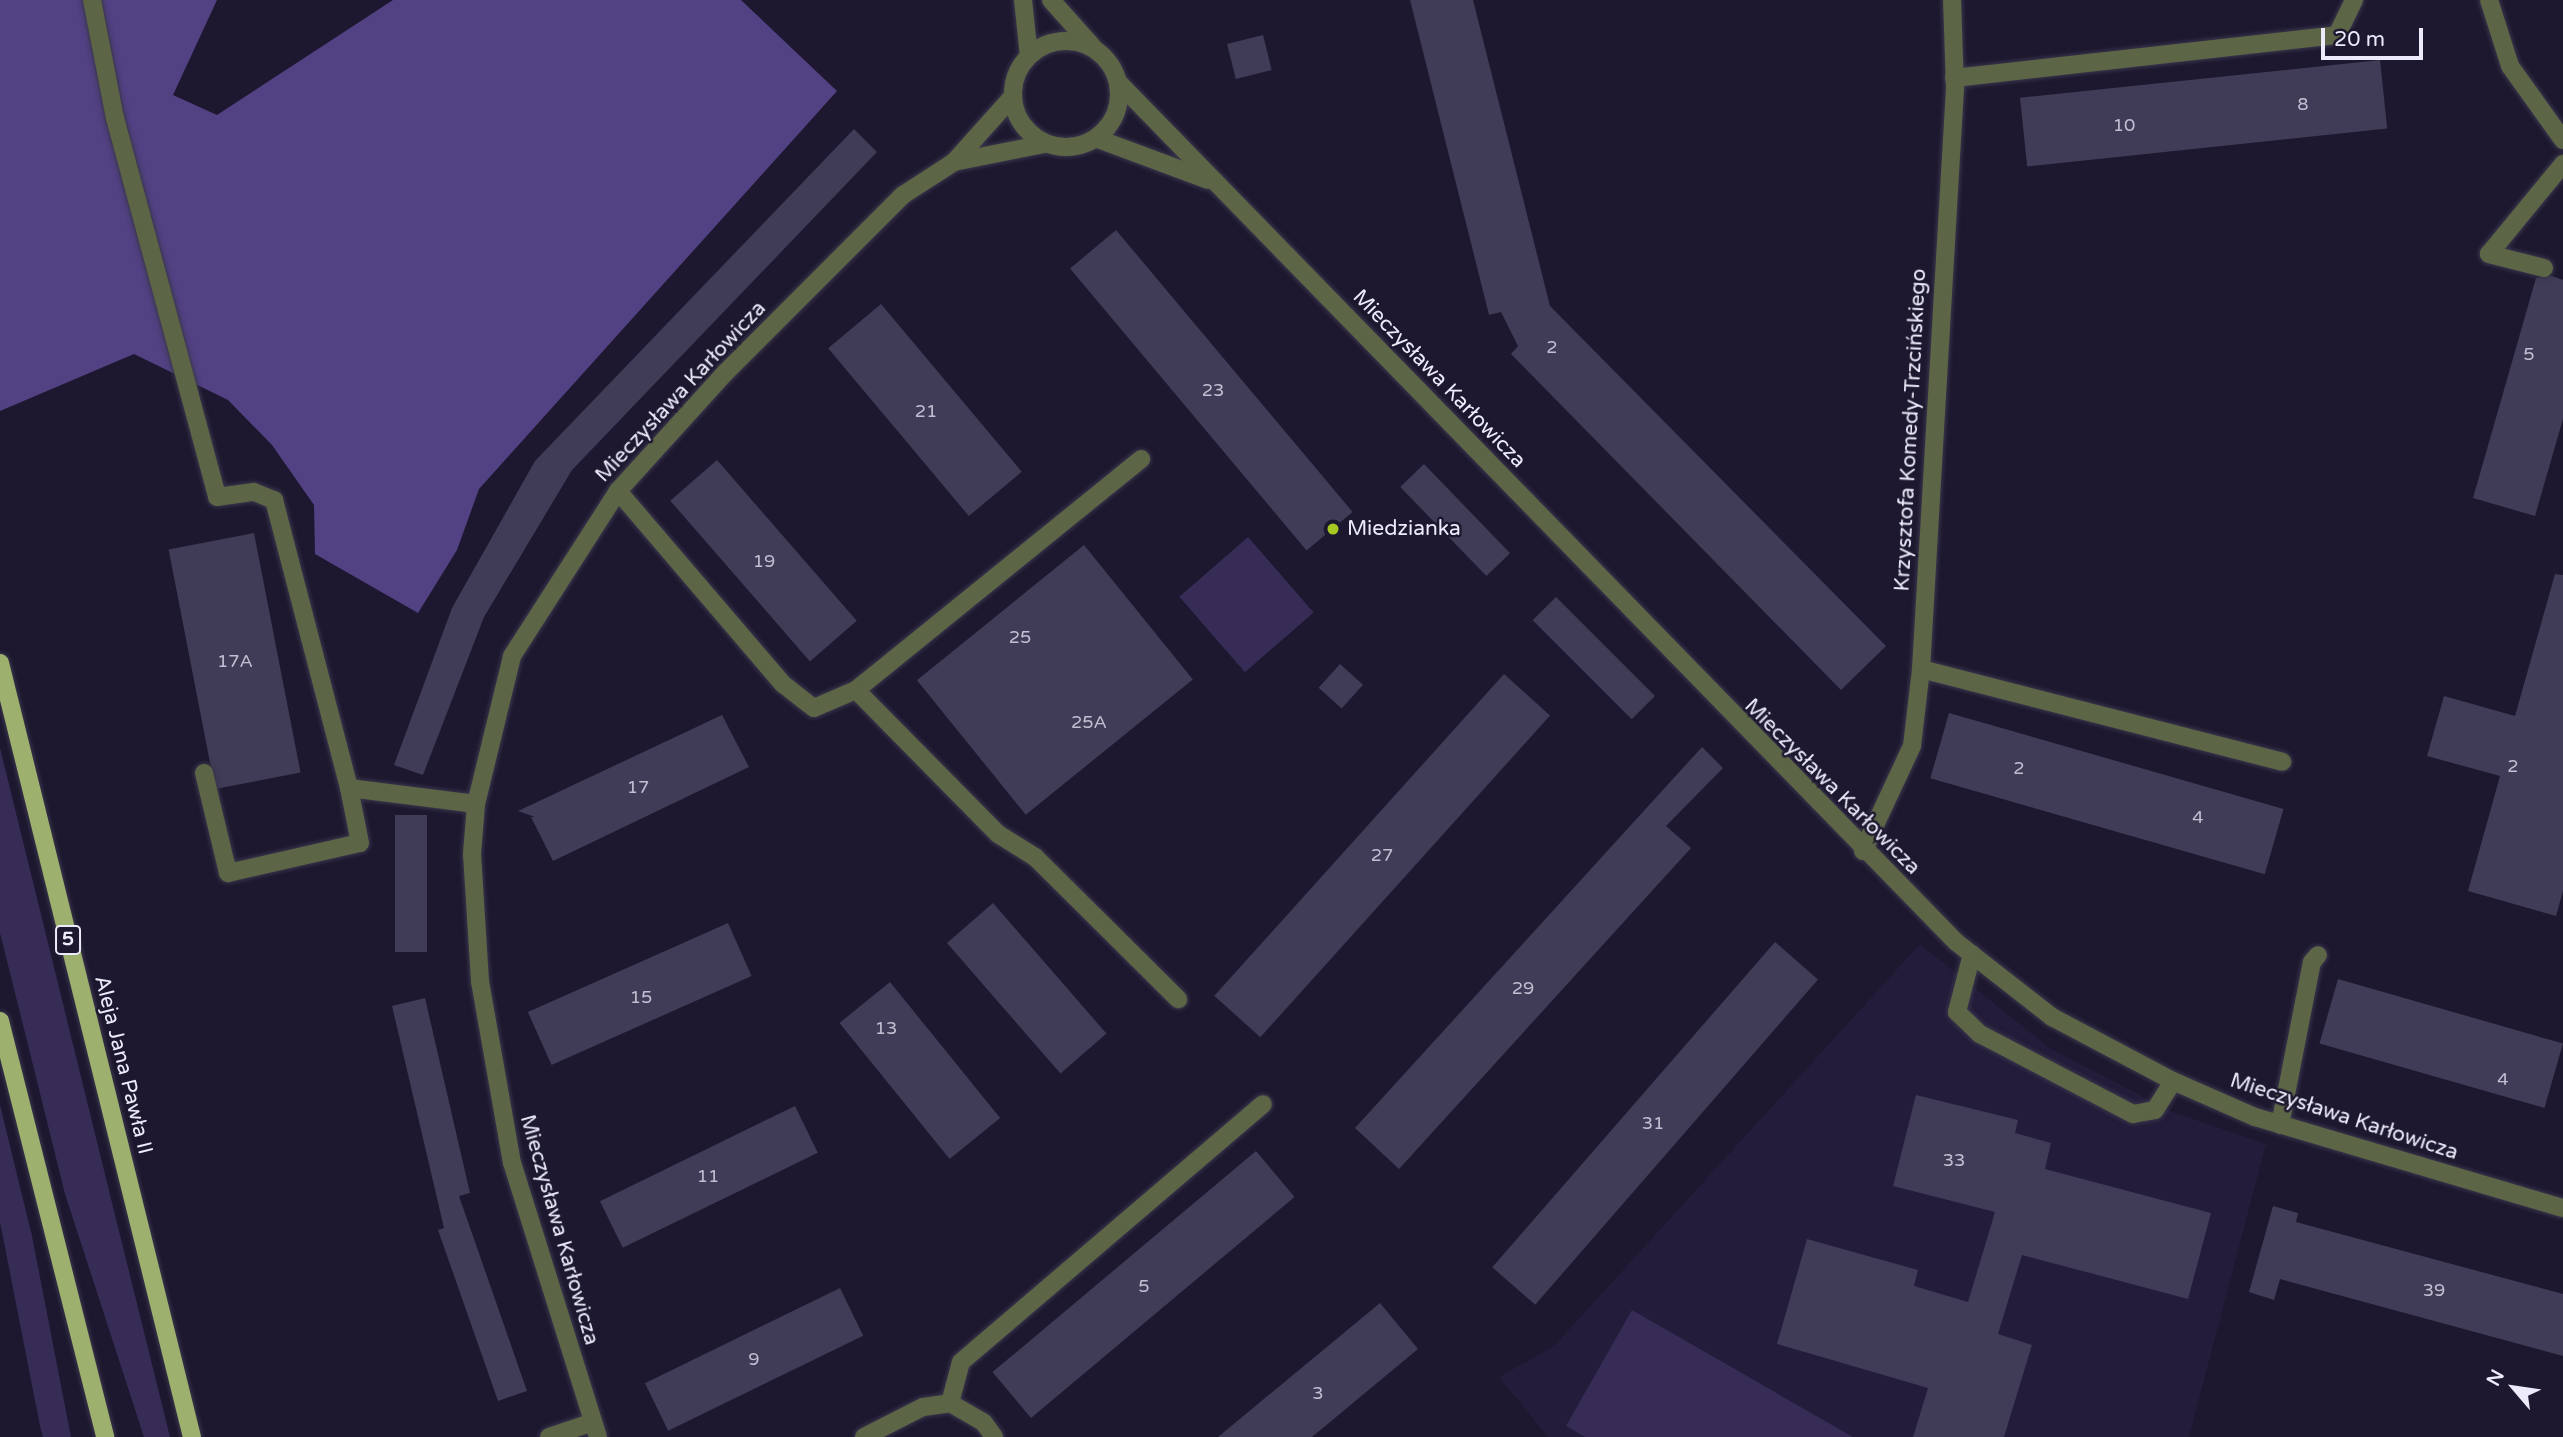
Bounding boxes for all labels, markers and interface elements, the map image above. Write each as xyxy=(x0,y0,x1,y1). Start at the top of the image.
scale bar xyxy=(2325,14,2426,58)
text: 20 m xyxy=(2334,27,2385,52)
house number: 8 xyxy=(2297,93,2309,115)
house number: 10 xyxy=(2113,114,2135,136)
street label: Krzysztofa Komedy-Trzcińskiego xyxy=(1890,268,1932,592)
street label: Mieczysława Karłowicza xyxy=(1347,285,1531,473)
street label: Mieczysława Karłowicza xyxy=(591,296,771,488)
house number: 2 xyxy=(1546,336,1558,358)
house number: 5 xyxy=(2523,343,2535,365)
house number: 23 xyxy=(1202,379,1224,401)
house number: 21 xyxy=(915,400,937,422)
place label: Miedzianka xyxy=(1347,516,1461,542)
marker: Miedzianka xyxy=(1325,521,1341,537)
house number: 19 xyxy=(753,550,775,572)
house number: 25 xyxy=(1009,626,1031,648)
house number: 17A xyxy=(217,650,253,672)
street label: Mieczysława Karłowicza xyxy=(1739,694,1925,880)
house number: 25A xyxy=(1071,711,1107,733)
house number: 2 xyxy=(2507,755,2519,777)
house number: 2 xyxy=(2013,757,2025,779)
house number: 17 xyxy=(627,776,649,798)
house number: 4 xyxy=(2192,806,2204,828)
house number: 27 xyxy=(1371,844,1393,866)
road number: 5 xyxy=(54,924,82,956)
street label: Aleja Jana Pawła II xyxy=(89,973,157,1157)
house number: 29 xyxy=(1512,977,1534,999)
house number: 15 xyxy=(630,986,652,1008)
house number: 13 xyxy=(875,1017,897,1039)
street label: Mieczysława Karłowicza xyxy=(2227,1068,2461,1166)
house number: 4 xyxy=(2497,1068,2509,1090)
street label: Mieczysława Karłowicza xyxy=(514,1112,604,1348)
house number: 31 xyxy=(1642,1112,1664,1134)
house number: 33 xyxy=(1943,1149,1965,1171)
house number: 11 xyxy=(697,1165,719,1187)
house number: 5 xyxy=(1138,1275,1150,1297)
house number: 39 xyxy=(2423,1279,2445,1301)
house number: 9 xyxy=(748,1348,760,1370)
north arrow xyxy=(2479,1353,2549,1423)
text: N xyxy=(2482,1366,2509,1390)
house number: 3 xyxy=(1312,1382,1324,1404)

